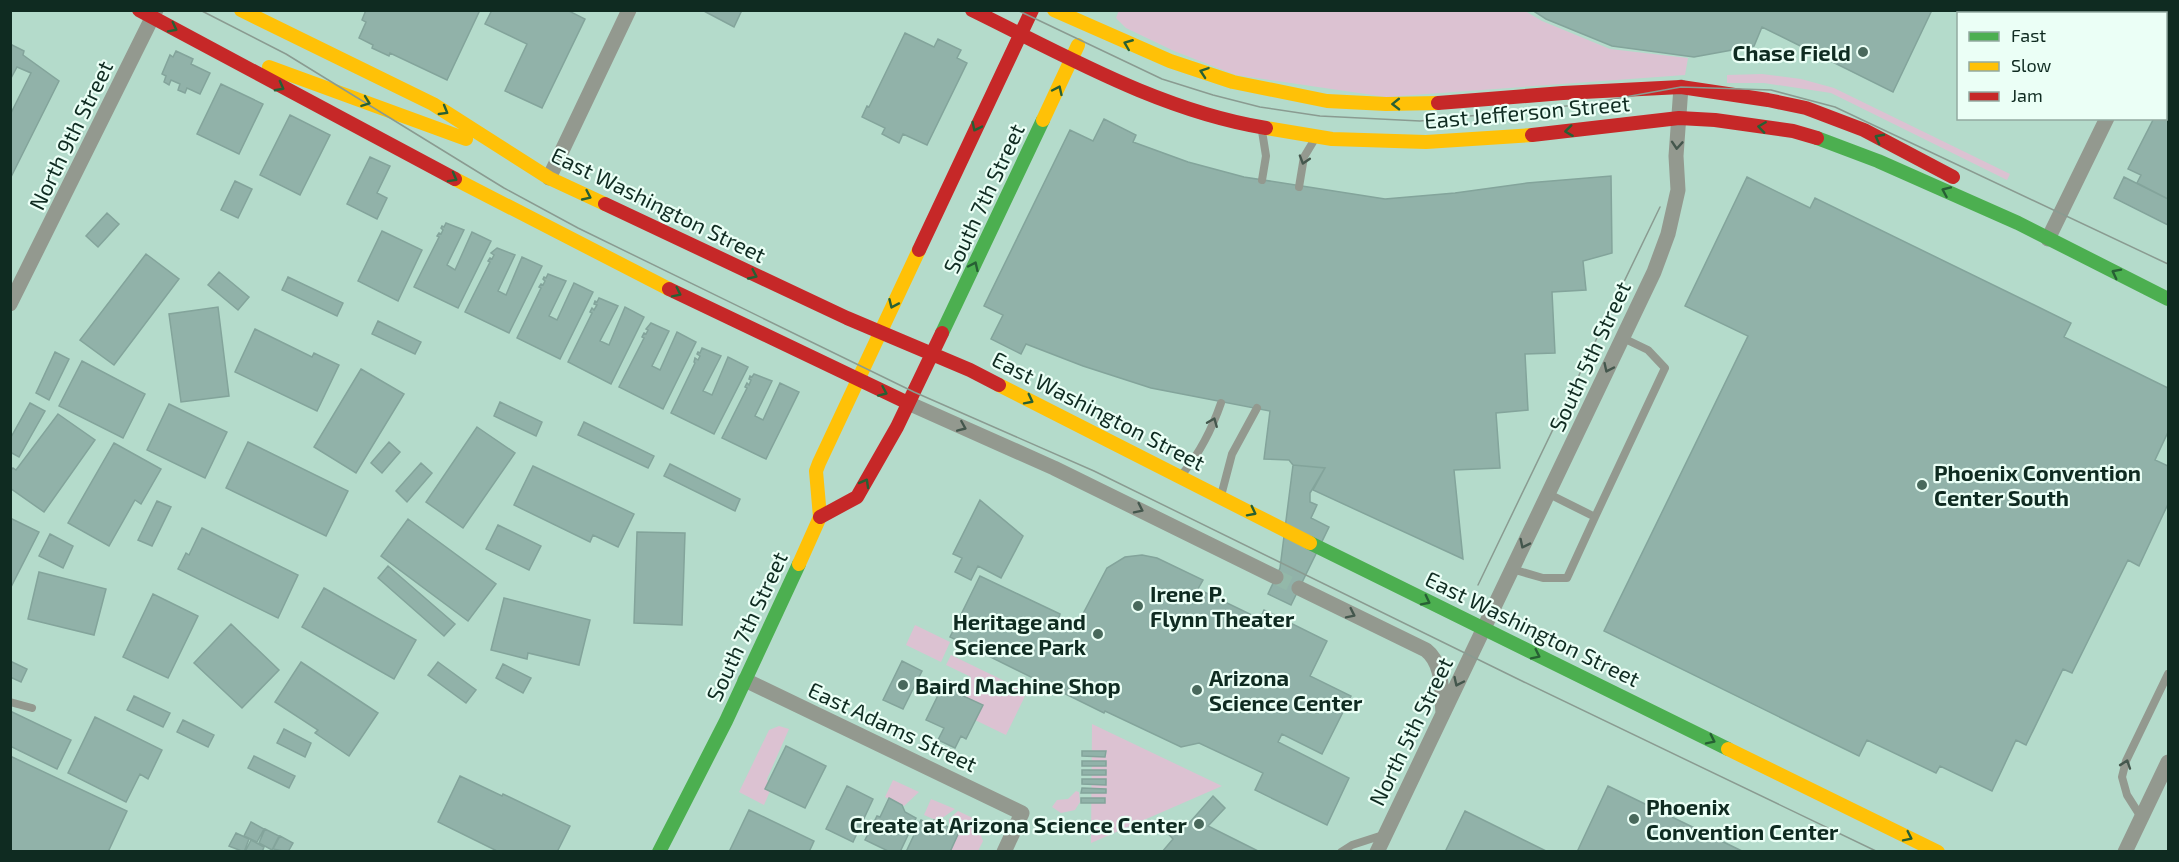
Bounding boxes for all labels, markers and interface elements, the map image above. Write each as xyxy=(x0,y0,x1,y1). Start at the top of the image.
legend xyxy=(1957,12,2167,120)
one-way arrow xyxy=(166,21,177,32)
text: Fast xyxy=(2011,24,2046,46)
one-way arrow xyxy=(1123,39,1134,51)
place label: Chase Field xyxy=(1732,39,1851,65)
marker: Chase Field xyxy=(1856,45,1870,59)
text: Slow xyxy=(2011,54,2052,76)
street label: North 9th Street xyxy=(23,56,117,214)
one-way arrow xyxy=(1199,67,1210,80)
one-way arrow xyxy=(274,80,285,92)
text: Jam xyxy=(2011,84,2043,106)
one-way arrow xyxy=(1051,85,1063,96)
street label: East Jefferson Street xyxy=(1423,89,1631,133)
one-way arrow xyxy=(360,94,371,107)
one-way arrow xyxy=(1391,97,1400,110)
one-way arrow xyxy=(438,103,448,115)
street label: South 7th Street xyxy=(937,119,1029,277)
one-way arrow xyxy=(971,121,983,132)
one-way arrow xyxy=(1758,121,1767,133)
one-way arrow xyxy=(1564,125,1573,137)
one-way arrow xyxy=(1875,134,1885,145)
street label: East Washington Street xyxy=(547,141,771,267)
one-way arrow xyxy=(1670,141,1683,150)
one-way arrow xyxy=(1299,154,1311,165)
one-way arrow xyxy=(447,171,457,182)
one-way arrow xyxy=(1941,186,1952,198)
one-way arrow xyxy=(580,189,591,201)
one-way arrow xyxy=(967,262,979,273)
one-way arrow xyxy=(747,268,758,280)
one-way arrow xyxy=(2112,269,2123,280)
street label: South 5th Street xyxy=(1543,277,1635,435)
one-way arrow xyxy=(670,285,681,297)
one-way arrow xyxy=(888,297,900,308)
street label: East Washington Street xyxy=(988,345,1210,475)
one-way arrow xyxy=(1604,362,1616,373)
one-way arrow xyxy=(877,384,888,396)
one-way arrow xyxy=(1023,393,1033,404)
one-way arrow xyxy=(1206,418,1219,428)
one-way arrow xyxy=(955,420,966,432)
place label: Phoenix Convention Center South xyxy=(1934,459,2141,510)
one-way arrow xyxy=(858,478,869,489)
marker: Phoenix Convention Center South xyxy=(1915,478,1929,492)
one-way arrow xyxy=(1132,502,1143,513)
one-way arrow xyxy=(1246,505,1256,516)
one-way arrow xyxy=(1520,538,1532,549)
street label: South 7th Street xyxy=(700,547,792,705)
street label: East Washington Street xyxy=(1421,565,1645,691)
place label: Irene P. Flynn Theater xyxy=(1150,580,1295,632)
one-way arrow xyxy=(1419,594,1430,605)
marker: Irene P. Flynn Theater xyxy=(1131,599,1145,613)
one-way arrow xyxy=(1345,606,1356,618)
place label: Heritage and Science Park xyxy=(953,608,1087,659)
marker: Heritage and Science Park xyxy=(1091,627,1105,641)
one-way arrow xyxy=(1529,648,1540,660)
street label: North 5th Street xyxy=(1363,653,1457,809)
place label: Arizona Science Center xyxy=(1209,664,1363,715)
place label: Baird Machine Shop xyxy=(915,672,1121,698)
one-way arrow xyxy=(1454,675,1466,686)
street label: East Adams Street xyxy=(804,676,982,776)
marker: Baird Machine Shop xyxy=(896,678,910,692)
marker: Arizona Science Center xyxy=(1190,683,1204,697)
one-way arrow xyxy=(1705,733,1716,745)
one-way arrow xyxy=(2119,759,2132,770)
place label: Phoenix Convention Center xyxy=(1646,793,1839,844)
place label: Create at Arizona Science Center xyxy=(850,811,1188,837)
marker: Phoenix Convention Center xyxy=(1627,812,1641,826)
marker: Create at Arizona Science Center xyxy=(1192,817,1206,831)
one-way arrow xyxy=(1901,829,1912,841)

